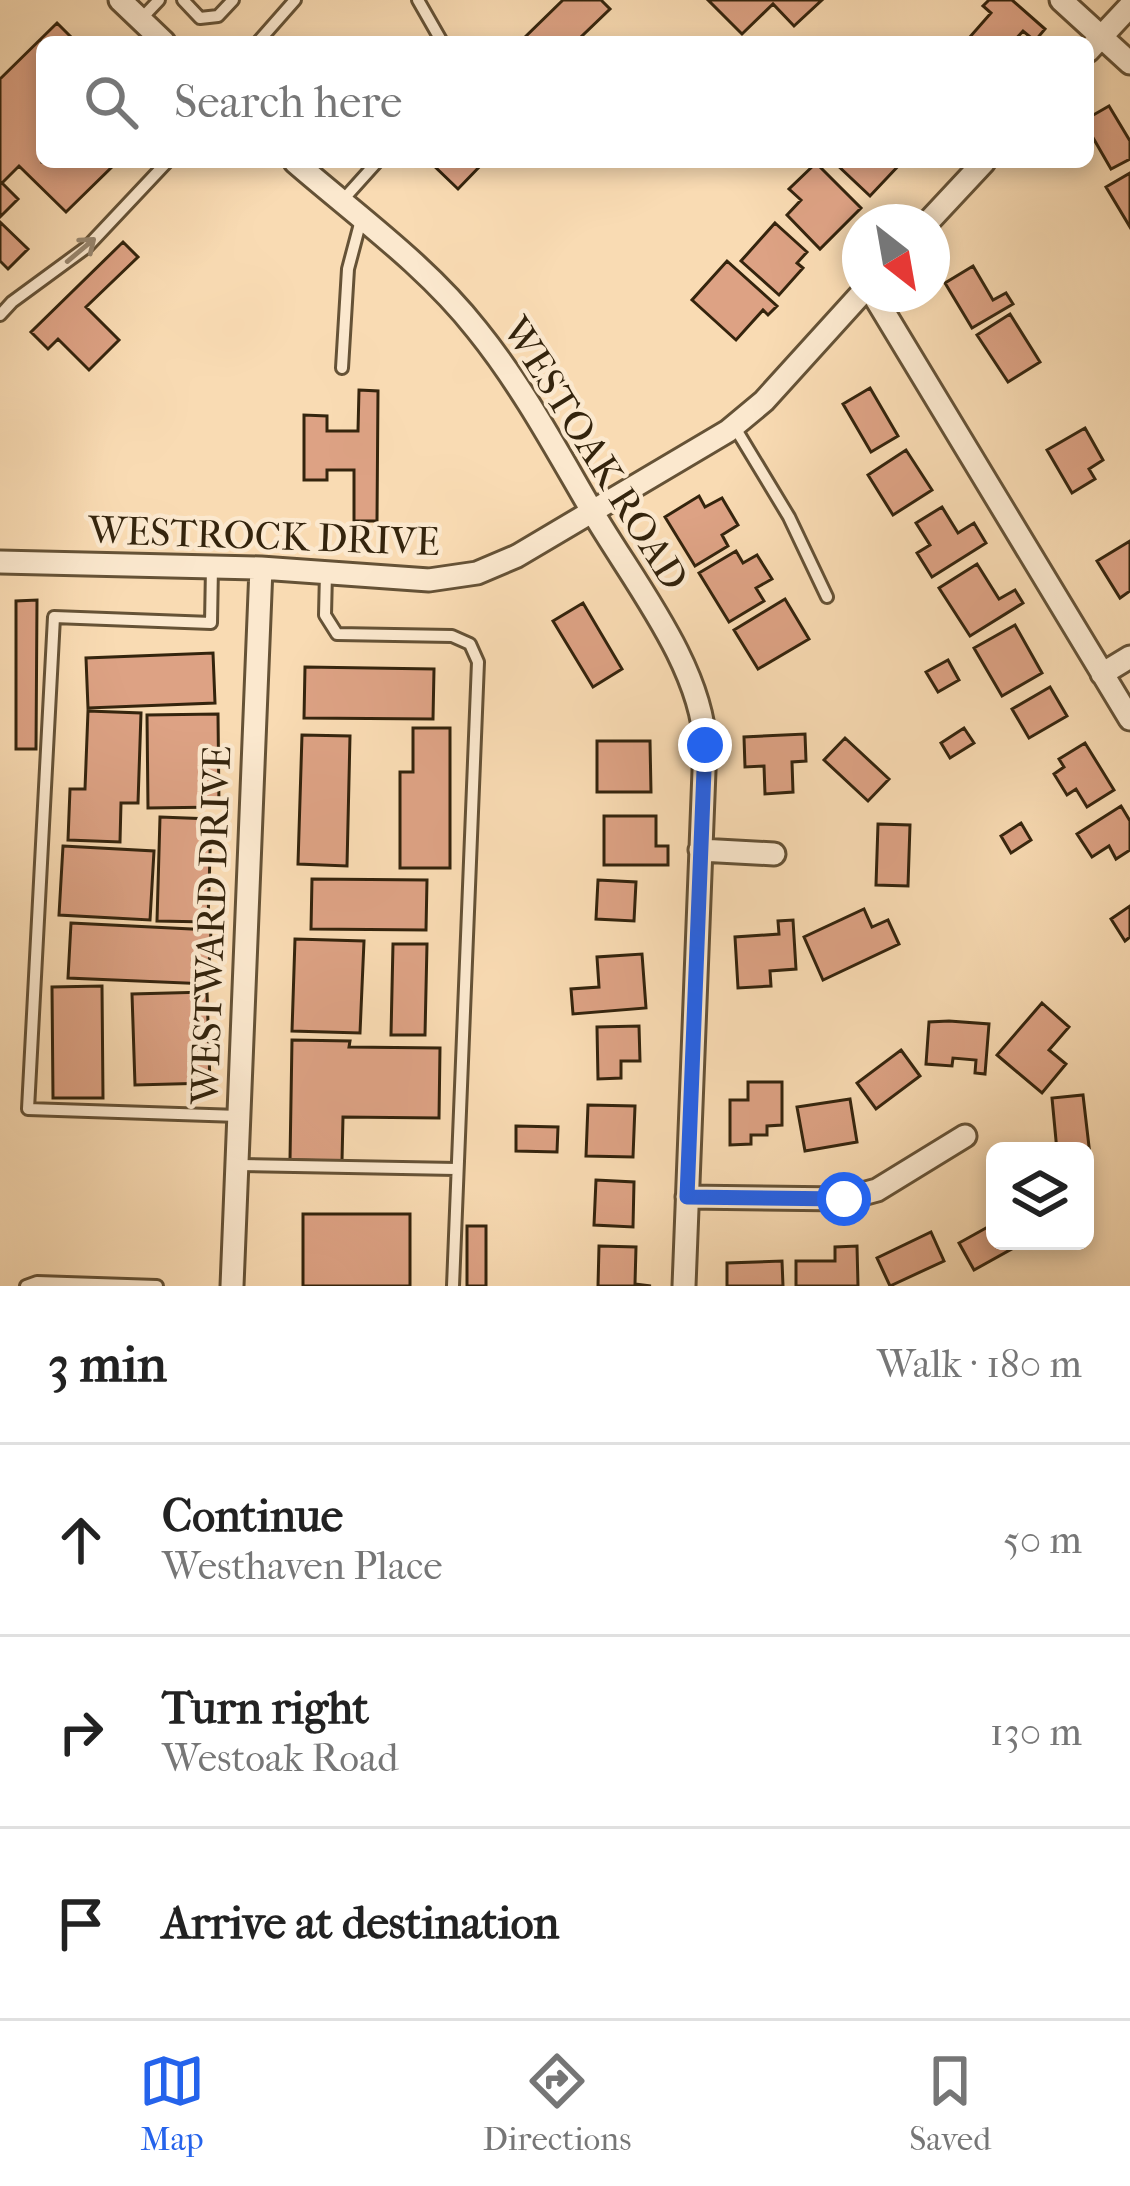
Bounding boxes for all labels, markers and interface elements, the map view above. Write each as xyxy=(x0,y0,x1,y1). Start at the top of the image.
search box xyxy=(36,36,1094,168)
icon: search xyxy=(78,69,144,135)
text: Search here xyxy=(174,76,402,129)
north arrow xyxy=(842,204,950,312)
one-way arrow xyxy=(65,237,96,264)
street label: WESTOAK ROAD xyxy=(492,308,698,599)
street label: WESTROCK DRIVE xyxy=(86,507,440,565)
route end xyxy=(678,718,732,772)
street label: WESTWARD DRIVE xyxy=(182,745,240,1106)
map controls xyxy=(986,1142,1094,1250)
button: layers xyxy=(986,1142,1094,1250)
route start xyxy=(817,1172,871,1226)
text: 3 min xyxy=(48,1334,167,1394)
text: Walk · 180 m xyxy=(877,1341,1082,1387)
text: Continue xyxy=(162,1490,343,1543)
icon: ahead xyxy=(48,1507,114,1573)
text: 50 m xyxy=(1003,1517,1082,1563)
text: Westhaven Place xyxy=(162,1543,442,1589)
text: Turn right xyxy=(162,1682,369,1735)
icon: right xyxy=(48,1699,114,1765)
text: 130 m xyxy=(990,1709,1082,1755)
text: Westoak Road xyxy=(162,1735,398,1781)
icon: arrive xyxy=(48,1891,114,1957)
text: Arrive at destination xyxy=(162,1897,559,1950)
tab: Map xyxy=(139,2048,205,2159)
tab: Directions xyxy=(483,2048,631,2159)
tab: Saved xyxy=(909,2048,991,2159)

